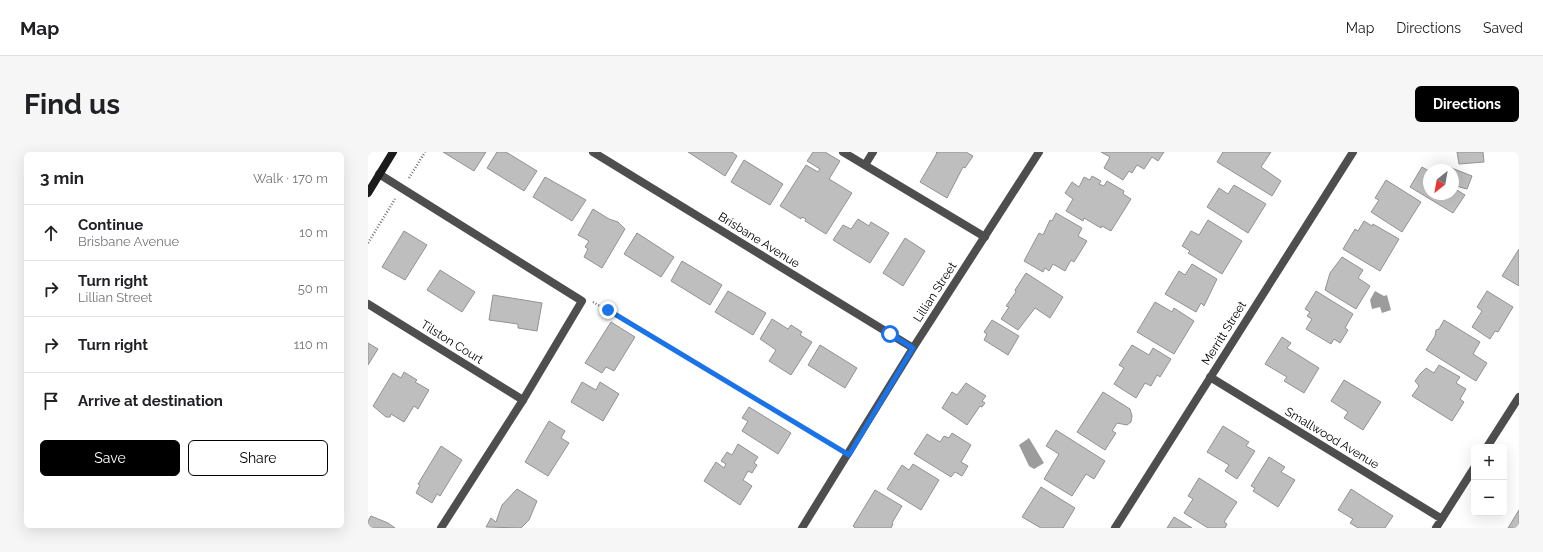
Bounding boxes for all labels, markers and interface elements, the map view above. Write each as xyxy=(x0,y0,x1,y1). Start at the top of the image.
text: Map xyxy=(20,17,59,39)
text: Map xyxy=(1346,20,1374,36)
text: Directions xyxy=(1396,20,1461,36)
text: Saved xyxy=(1483,20,1523,36)
button: Directions xyxy=(1415,86,1519,122)
text: Find us xyxy=(24,88,120,121)
north arrow xyxy=(1423,164,1459,200)
text: 3 min xyxy=(40,168,84,188)
text: Walk · 170 m xyxy=(253,171,328,186)
street label: Brisbane Avenue xyxy=(716,209,802,271)
text: Continue xyxy=(78,216,143,234)
icon: ahead xyxy=(40,222,62,244)
text: 10 m xyxy=(299,225,328,240)
text: Brisbane Avenue xyxy=(78,234,179,249)
street label: Lillian Street xyxy=(910,259,960,325)
text: Turn right xyxy=(78,272,148,290)
icon: right xyxy=(40,278,62,300)
text: 50 m xyxy=(298,281,328,296)
text: Lillian Street xyxy=(78,290,152,305)
street label: Merritt Street xyxy=(1199,298,1249,368)
route end xyxy=(599,301,617,319)
street label: Tilston Court xyxy=(418,317,486,367)
route start xyxy=(881,325,899,343)
icon: right xyxy=(40,334,62,356)
text: Turn right xyxy=(78,336,148,354)
text: 110 m xyxy=(294,337,328,352)
icon: arrive xyxy=(40,390,62,412)
text: Arrive at destination xyxy=(78,392,223,410)
street label: Smallwood Avenue xyxy=(1282,404,1382,472)
button: Save xyxy=(40,440,180,476)
button: Share xyxy=(188,440,328,476)
map controls xyxy=(1471,444,1507,516)
button: + xyxy=(1471,444,1507,480)
button: − xyxy=(1471,480,1507,516)

